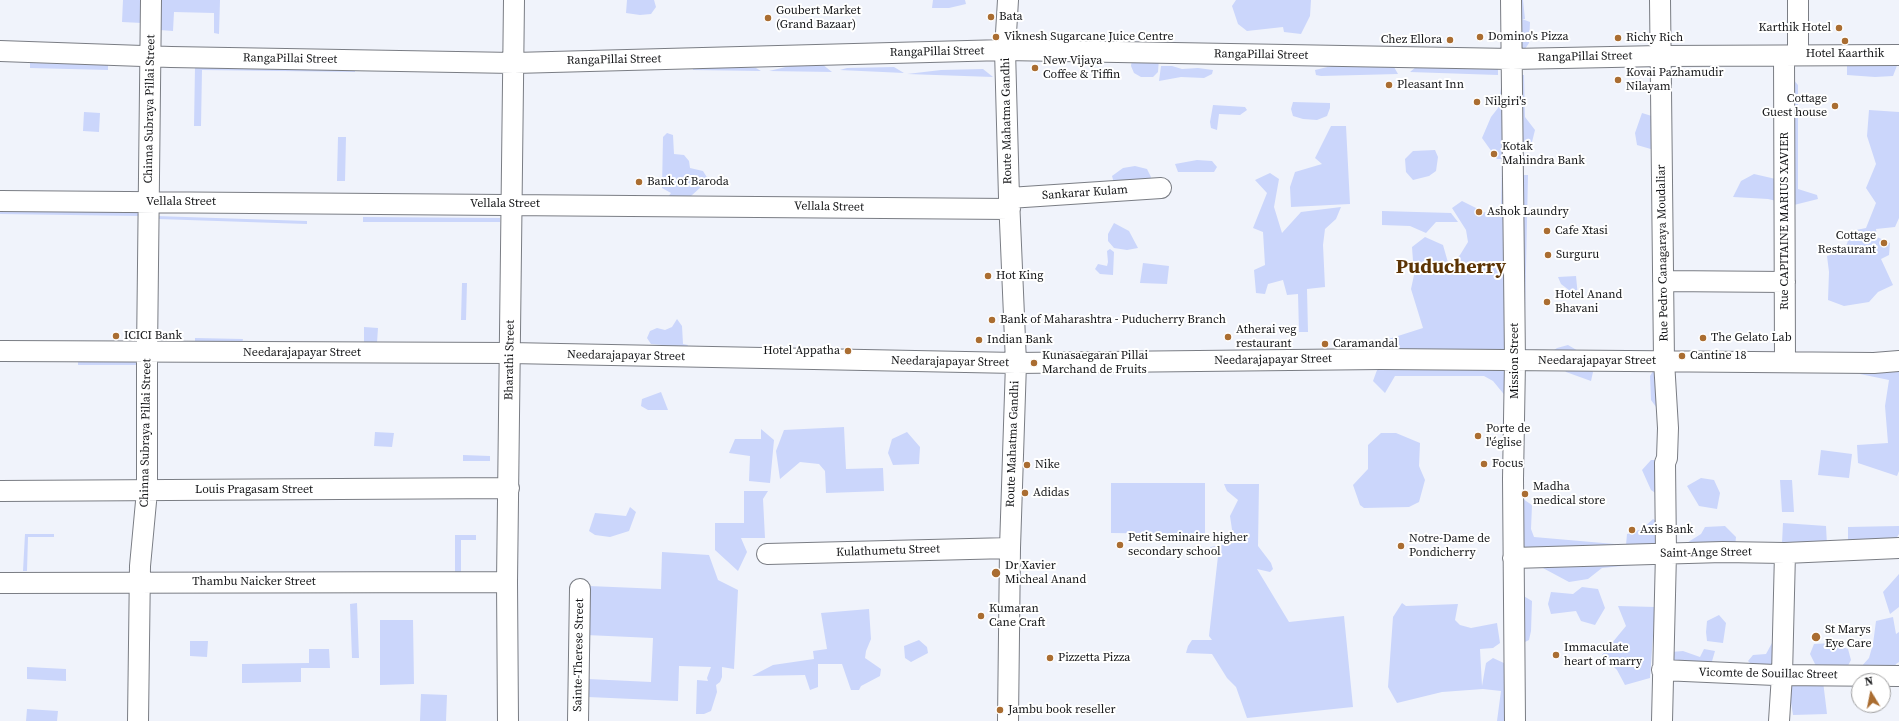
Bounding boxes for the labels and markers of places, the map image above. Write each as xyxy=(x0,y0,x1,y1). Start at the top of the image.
place label: Goubert Market (Grand Bazaar) xyxy=(776,4,861,32)
place label: Bata xyxy=(999,10,1023,24)
marker: Bata xyxy=(986,12,996,22)
marker: Goubert Market (Grand Bazaar) xyxy=(763,13,773,23)
place label: Karthik Hotel xyxy=(1759,21,1831,35)
marker: Karthik Hotel xyxy=(1834,23,1844,33)
place label: Viknesh Sugarcane Juice Centre xyxy=(1004,30,1174,44)
place label: Domino's Pizza xyxy=(1488,30,1569,44)
place label: Richy Rich xyxy=(1626,31,1683,45)
marker: Viknesh Sugarcane Juice Centre xyxy=(991,32,1001,42)
marker: Domino's Pizza xyxy=(1475,32,1485,42)
place label: Chez Ellora xyxy=(1381,33,1442,47)
marker: Richy Rich xyxy=(1613,33,1623,43)
marker: Chez Ellora xyxy=(1445,35,1455,45)
marker: Hotel Kaarthik xyxy=(1840,36,1850,46)
place label: Hotel Kaarthik xyxy=(1806,47,1884,61)
place label: New Vijaya Coffee & Tiffin xyxy=(1043,54,1120,82)
marker: New Vijaya Coffee & Tiffin xyxy=(1030,63,1040,73)
place label: Kovai Pazhamudir Nilayam xyxy=(1626,66,1724,94)
marker: Kovai Pazhamudir Nilayam xyxy=(1613,75,1623,85)
place label: Pleasant Inn xyxy=(1397,78,1464,92)
marker: Pleasant Inn xyxy=(1384,80,1394,90)
place label: Cottage Guest house xyxy=(1762,92,1827,120)
place label: Nilgiri's xyxy=(1485,95,1526,109)
marker: Nilgiri's xyxy=(1472,97,1482,107)
marker: Cottage Guest house xyxy=(1830,101,1840,111)
place label: Kotak Mahindra Bank xyxy=(1502,140,1585,168)
marker: Kotak Mahindra Bank xyxy=(1489,149,1499,159)
place label: Bank of Baroda xyxy=(647,175,729,189)
marker: Bank of Baroda xyxy=(634,177,644,187)
place label: Ashok Laundry xyxy=(1487,205,1569,219)
marker: Ashok Laundry xyxy=(1474,207,1484,217)
place label: Cafe Xtasi xyxy=(1555,224,1608,238)
marker: Cafe Xtasi xyxy=(1542,226,1552,236)
place label: Cottage Restaurant xyxy=(1818,229,1876,257)
marker: Cottage Restaurant xyxy=(1879,238,1889,248)
place label: Surguru xyxy=(1556,248,1599,262)
marker: Surguru xyxy=(1543,250,1553,260)
place label: Hot King xyxy=(996,269,1043,283)
marker: Hot King xyxy=(983,271,993,281)
place label: Hotel Anand Bhavani xyxy=(1555,288,1622,316)
marker: Hotel Anand Bhavani xyxy=(1542,297,1552,307)
place label: Bank of Maharashtra - Puducherry Branch xyxy=(1000,313,1226,327)
marker: Bank of Maharashtra - Puducherry Branch xyxy=(987,315,997,325)
place label: Atherai veg restaurant xyxy=(1236,323,1297,351)
place label: ICICI Bank xyxy=(124,329,182,343)
marker: ICICI Bank xyxy=(111,331,121,341)
place label: The Gelato Lab xyxy=(1711,331,1792,345)
marker: Atherai veg restaurant xyxy=(1223,332,1233,342)
place label: Indian Bank xyxy=(987,333,1053,347)
marker: The Gelato Lab xyxy=(1698,333,1708,343)
marker: Indian Bank xyxy=(974,335,984,345)
place label: Caramandal xyxy=(1333,337,1398,351)
marker: Caramandal xyxy=(1320,339,1330,349)
place label: Hotel Appatha xyxy=(763,344,840,358)
marker: Hotel Appatha xyxy=(843,346,853,356)
place label: Kunasaegaran Pillai Marchand de Fruits xyxy=(1042,349,1148,377)
place label: Cantine 18 xyxy=(1690,349,1746,363)
marker: Cantine 18 xyxy=(1677,351,1687,361)
marker: Kunasaegaran Pillai Marchand de Fruits xyxy=(1029,358,1039,368)
place label: Porte de l'église xyxy=(1486,422,1530,450)
marker: Porte de l'église xyxy=(1473,431,1483,441)
place label: Focus xyxy=(1492,457,1523,471)
place label: Nike xyxy=(1035,458,1060,472)
marker: Focus xyxy=(1479,459,1489,469)
marker: Nike xyxy=(1022,460,1032,470)
place label: Madha medical store xyxy=(1533,480,1605,508)
place label: Adidas xyxy=(1033,486,1069,500)
marker: Adidas xyxy=(1020,488,1030,498)
marker: Madha medical store xyxy=(1520,489,1530,499)
place label: Axis Bank xyxy=(1640,523,1693,537)
marker: Axis Bank xyxy=(1627,525,1637,535)
place label: Petit Seminaire higher secondary school xyxy=(1128,531,1248,559)
place label: Notre-Dame de Pondicherry xyxy=(1409,532,1490,560)
marker: Petit Seminaire higher secondary school xyxy=(1115,540,1125,550)
marker: Notre-Dame de Pondicherry xyxy=(1396,541,1406,551)
place label: Dr Xavier Micheal Anand xyxy=(1005,559,1086,587)
marker: Dr Xavier Micheal Anand xyxy=(990,567,1002,579)
place label: Kumaran Cane Craft xyxy=(989,602,1045,630)
marker: Kumaran Cane Craft xyxy=(976,611,986,621)
place label: St Marys Eye Care xyxy=(1825,623,1872,651)
marker: St Marys Eye Care xyxy=(1810,631,1822,643)
place label: Immaculate heart of marry xyxy=(1564,641,1642,669)
marker: Immaculate heart of marry xyxy=(1551,650,1561,660)
place label: Pizzetta Pizza xyxy=(1058,651,1130,665)
marker: Pizzetta Pizza xyxy=(1045,653,1055,663)
place label: Jambu book reseller xyxy=(1008,703,1116,717)
marker: Jambu book reseller xyxy=(995,705,1005,715)

